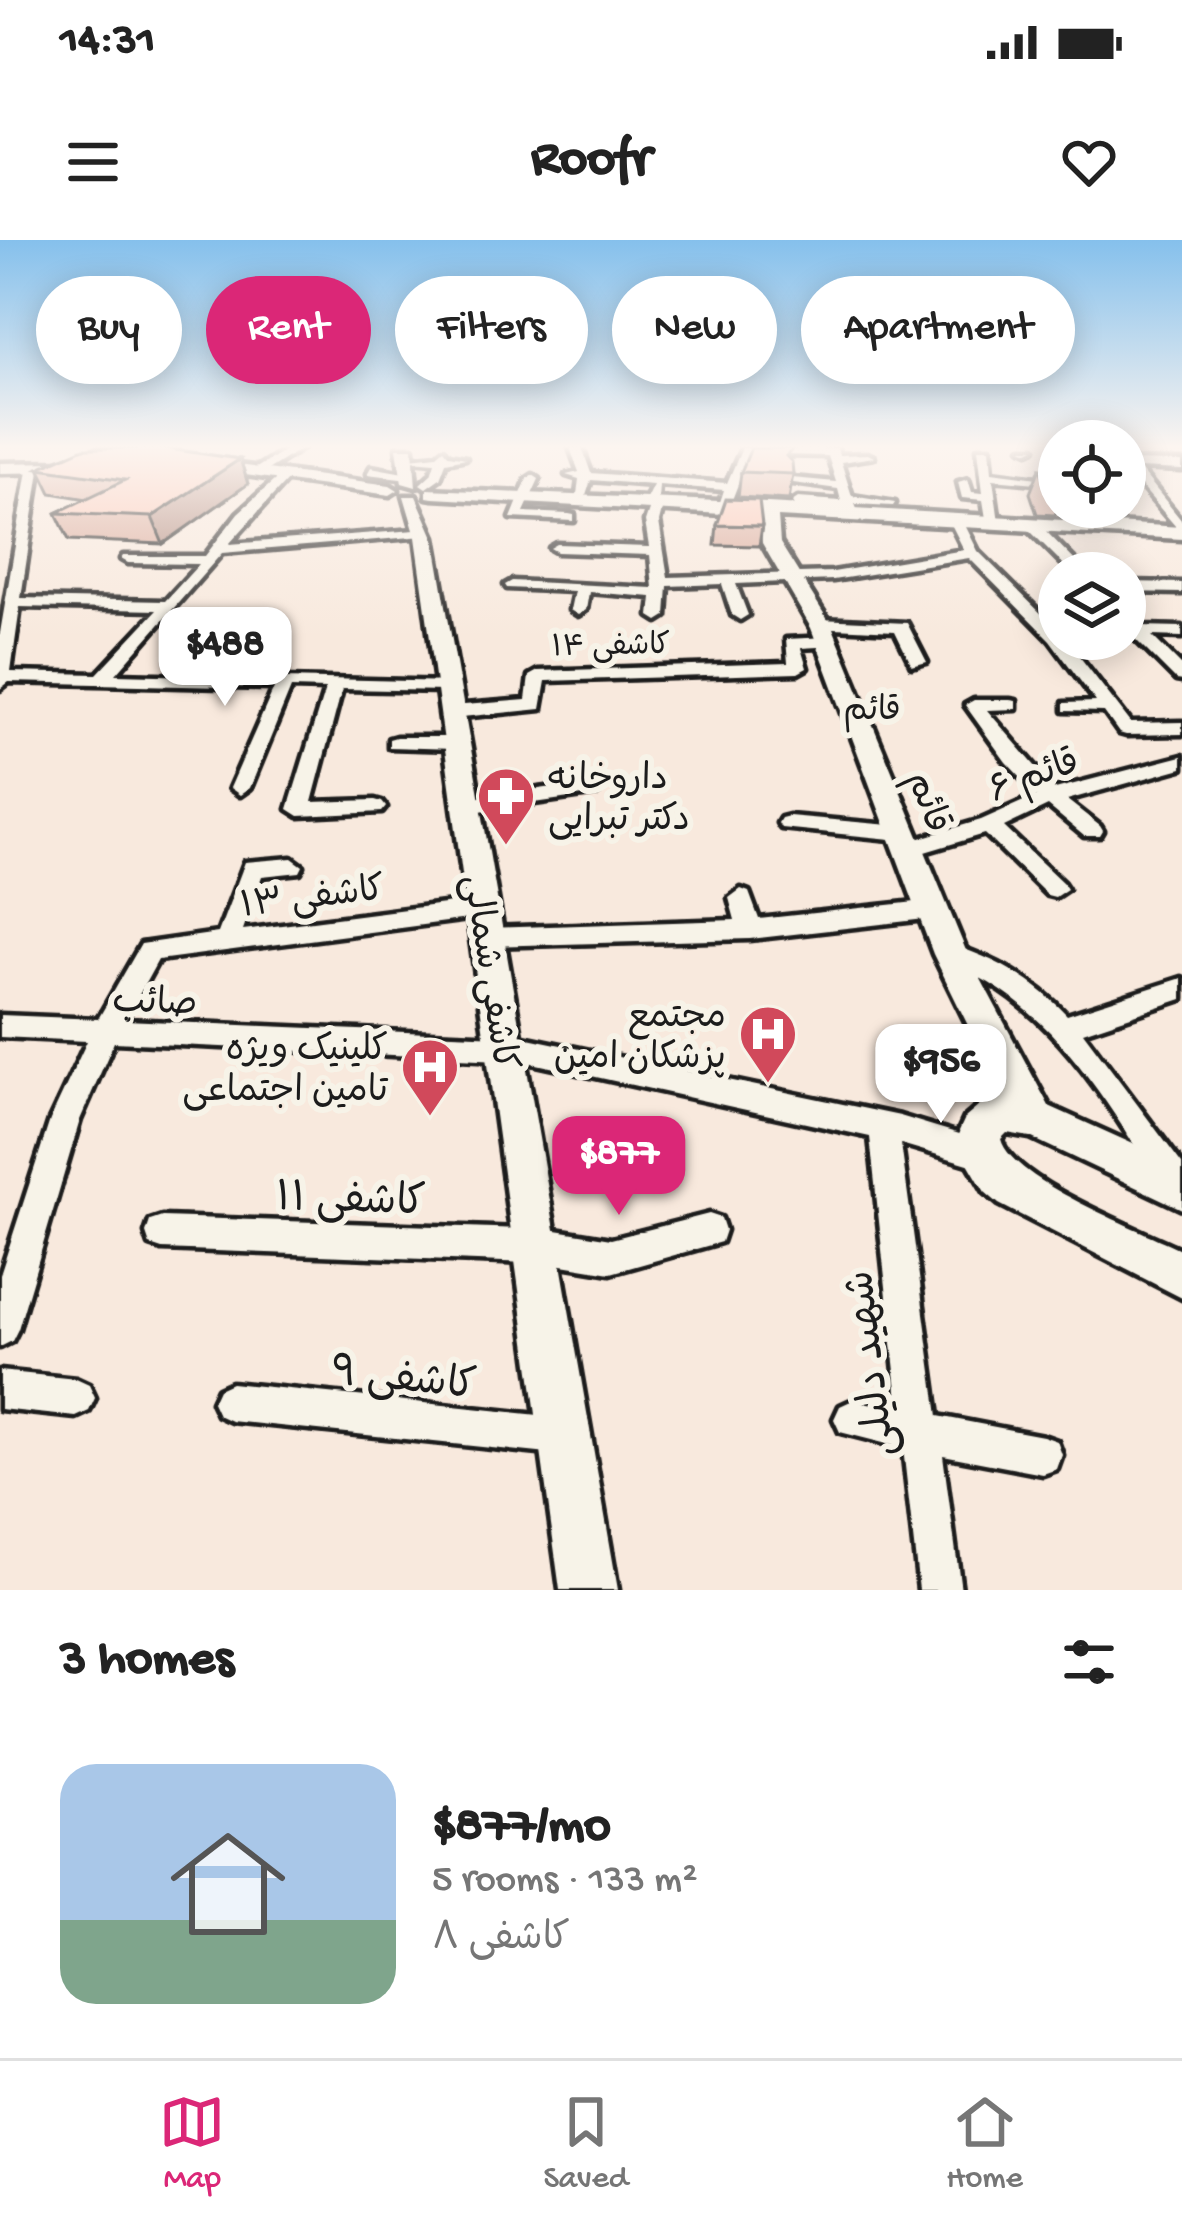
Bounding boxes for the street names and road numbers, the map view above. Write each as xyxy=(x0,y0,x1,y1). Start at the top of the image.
street label: کاشفی ۱۴ xyxy=(551,630,671,667)
street label: قائم ۶ xyxy=(984,743,1086,815)
street label: قائم xyxy=(894,766,956,840)
street label: کاشفی ۱۳ xyxy=(238,870,387,931)
street label: کاشفی شمالی xyxy=(450,872,523,1074)
street label: صائب xyxy=(112,983,198,1028)
street label: کاشفی ۱۱ xyxy=(275,1175,426,1231)
street label: شهید دلیلی xyxy=(838,1267,910,1459)
street label: کاشفی ۹ xyxy=(328,1349,478,1414)

